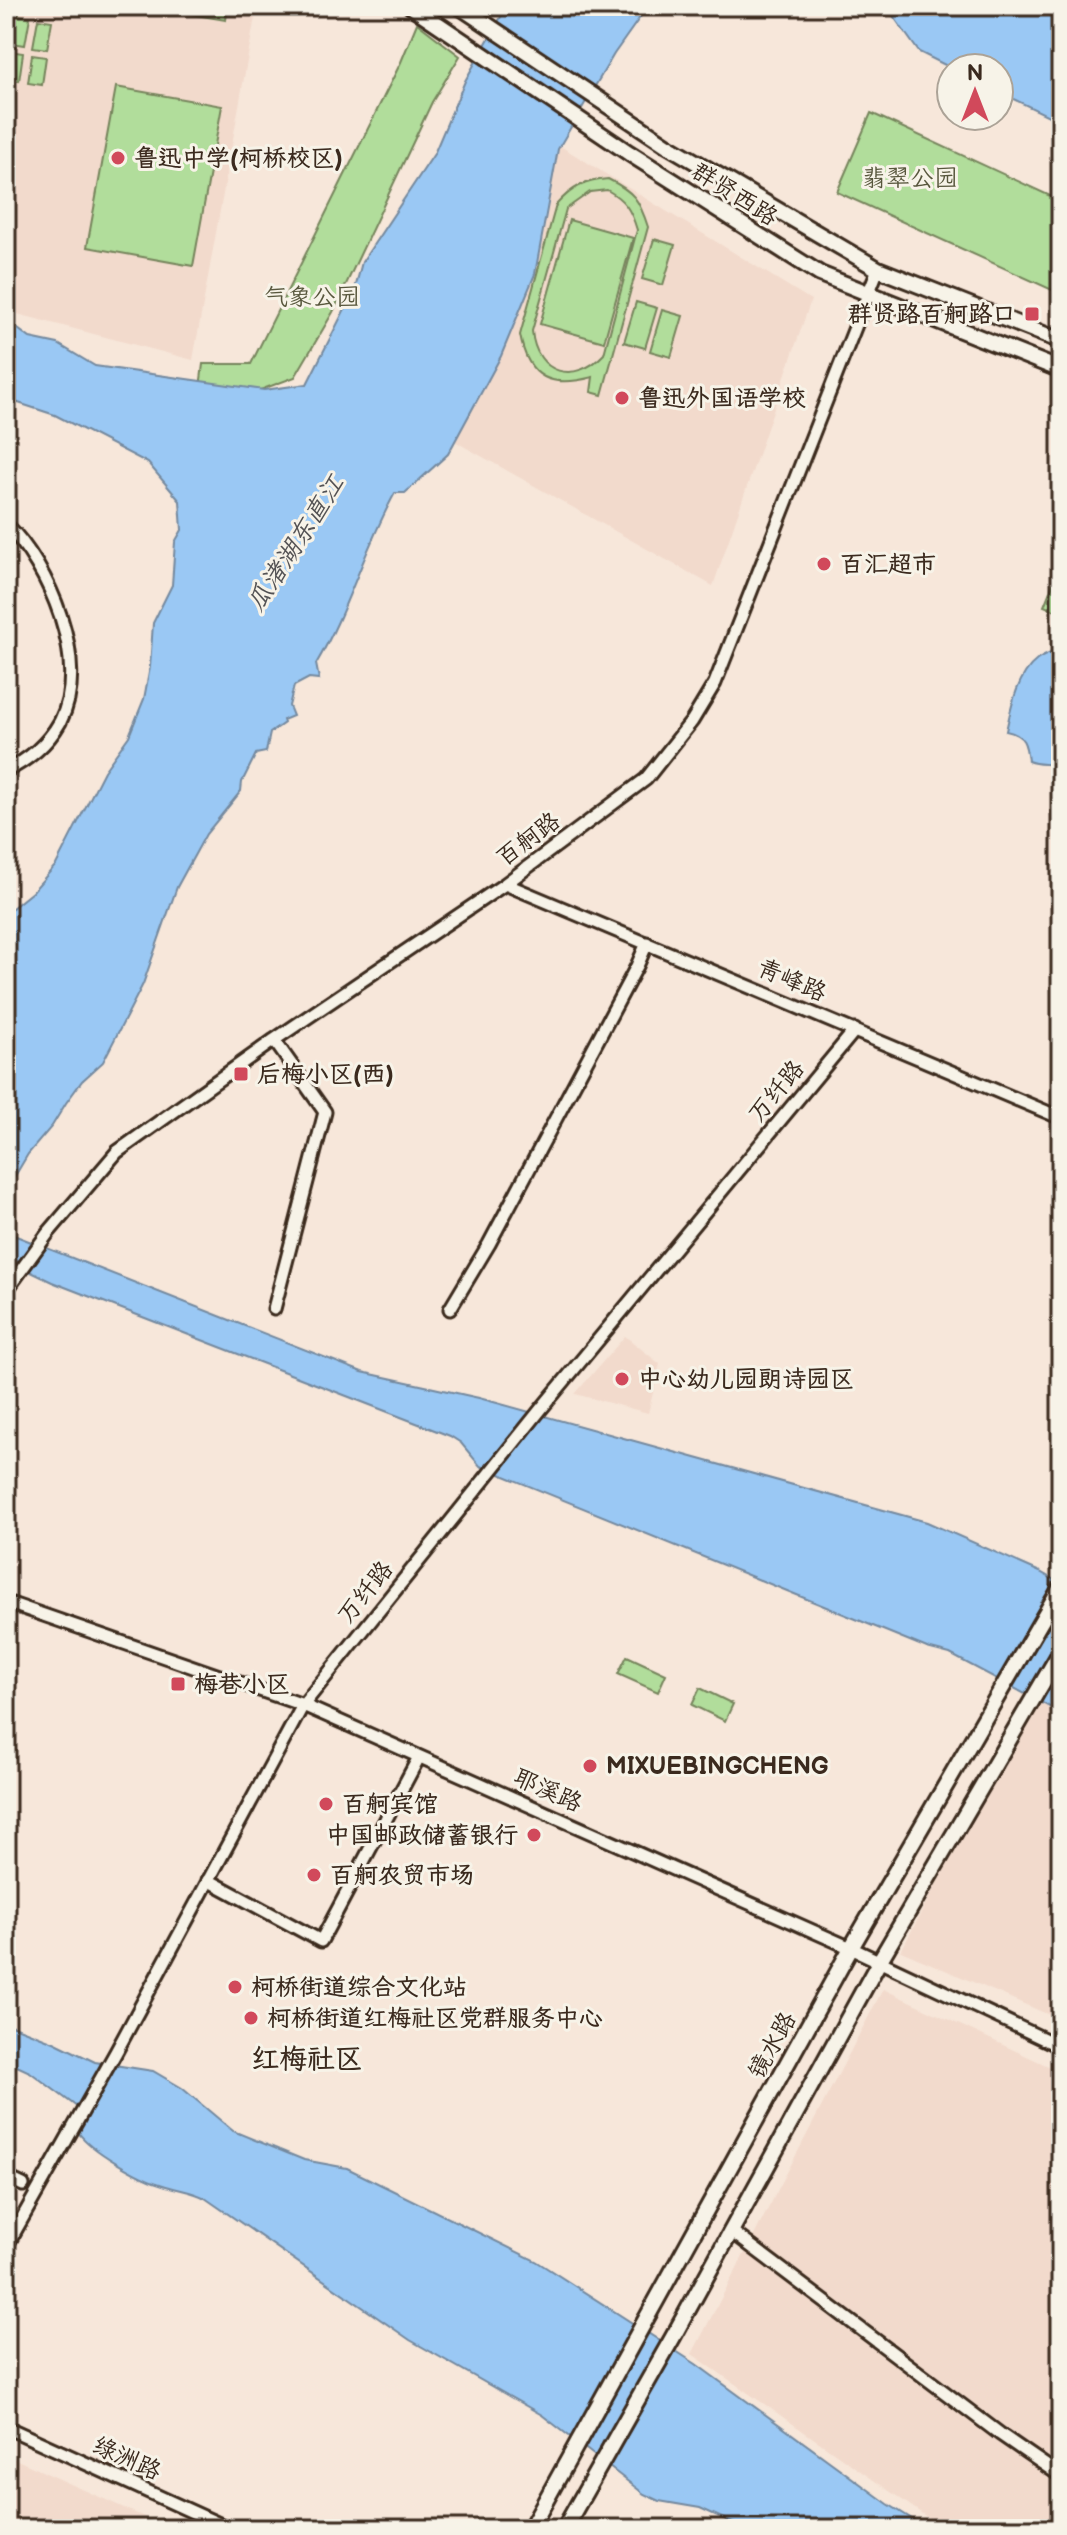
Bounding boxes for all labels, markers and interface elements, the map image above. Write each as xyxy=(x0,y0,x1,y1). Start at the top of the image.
north arrow xyxy=(935,52,1015,132)
text: N xyxy=(967,60,983,87)
place label: 鲁迅中学(柯桥校区) xyxy=(134,144,343,173)
marker: 鲁迅中学(柯桥校区) xyxy=(109,149,127,167)
street label: 群贤西路 xyxy=(686,157,783,232)
park label: 翡翠公园 xyxy=(862,164,958,193)
park label: 气象公园 xyxy=(264,283,360,312)
place label: 群贤路百舸路口 xyxy=(848,300,1016,329)
marker: 群贤路百舸路口 xyxy=(1023,305,1041,323)
place label: 鲁迅外国语学校 xyxy=(638,384,806,413)
marker: 鲁迅外国语学校 xyxy=(613,389,631,407)
water label: 瓜渚湖东直江 xyxy=(241,469,352,618)
place label: 百汇超市 xyxy=(840,550,936,579)
marker: 百汇超市 xyxy=(815,555,833,573)
street label: 百舸路 xyxy=(491,806,566,873)
street label: 青峰路 xyxy=(753,953,831,1008)
street label: 万纤路 xyxy=(742,1054,811,1128)
place label: 后梅小区(西) xyxy=(257,1060,394,1089)
marker: 后梅小区(西) xyxy=(232,1065,250,1083)
place label: 中心幼儿园朗诗园区 xyxy=(638,1365,854,1394)
marker: 中心幼儿园朗诗园区 xyxy=(613,1370,631,1388)
street label: 万纤路 xyxy=(331,1555,399,1629)
place label: 梅巷小区 xyxy=(194,1670,290,1699)
marker: 梅巷小区 xyxy=(169,1675,187,1693)
place label: MIXUEBINGCHENG xyxy=(606,1752,829,1781)
marker: MIXUEBINGCHENG xyxy=(581,1757,599,1775)
street label: 耶溪路 xyxy=(509,1763,587,1818)
place label: 百舸宾馆 xyxy=(342,1790,438,1819)
marker: 百舸宾馆 xyxy=(317,1795,335,1813)
place label: 中国邮政储蓄银行 xyxy=(326,1821,518,1850)
marker: 中国邮政储蓄银行 xyxy=(525,1826,543,1844)
place label: 百舸农贸市场 xyxy=(330,1861,474,1890)
marker: 百舸农贸市场 xyxy=(305,1866,323,1884)
place label: 柯桥街道综合文化站 xyxy=(251,1973,467,2002)
marker: 柯桥街道综合文化站 xyxy=(226,1978,244,1996)
place label: 柯桥街道红梅社区党群服务中心 xyxy=(267,2004,603,2033)
street label: 镜水路 xyxy=(742,2007,803,2084)
marker: 柯桥街道红梅社区党群服务中心 xyxy=(242,2009,260,2027)
district label: 红梅社区 xyxy=(251,2043,363,2076)
street label: 绿洲路 xyxy=(88,2431,166,2486)

